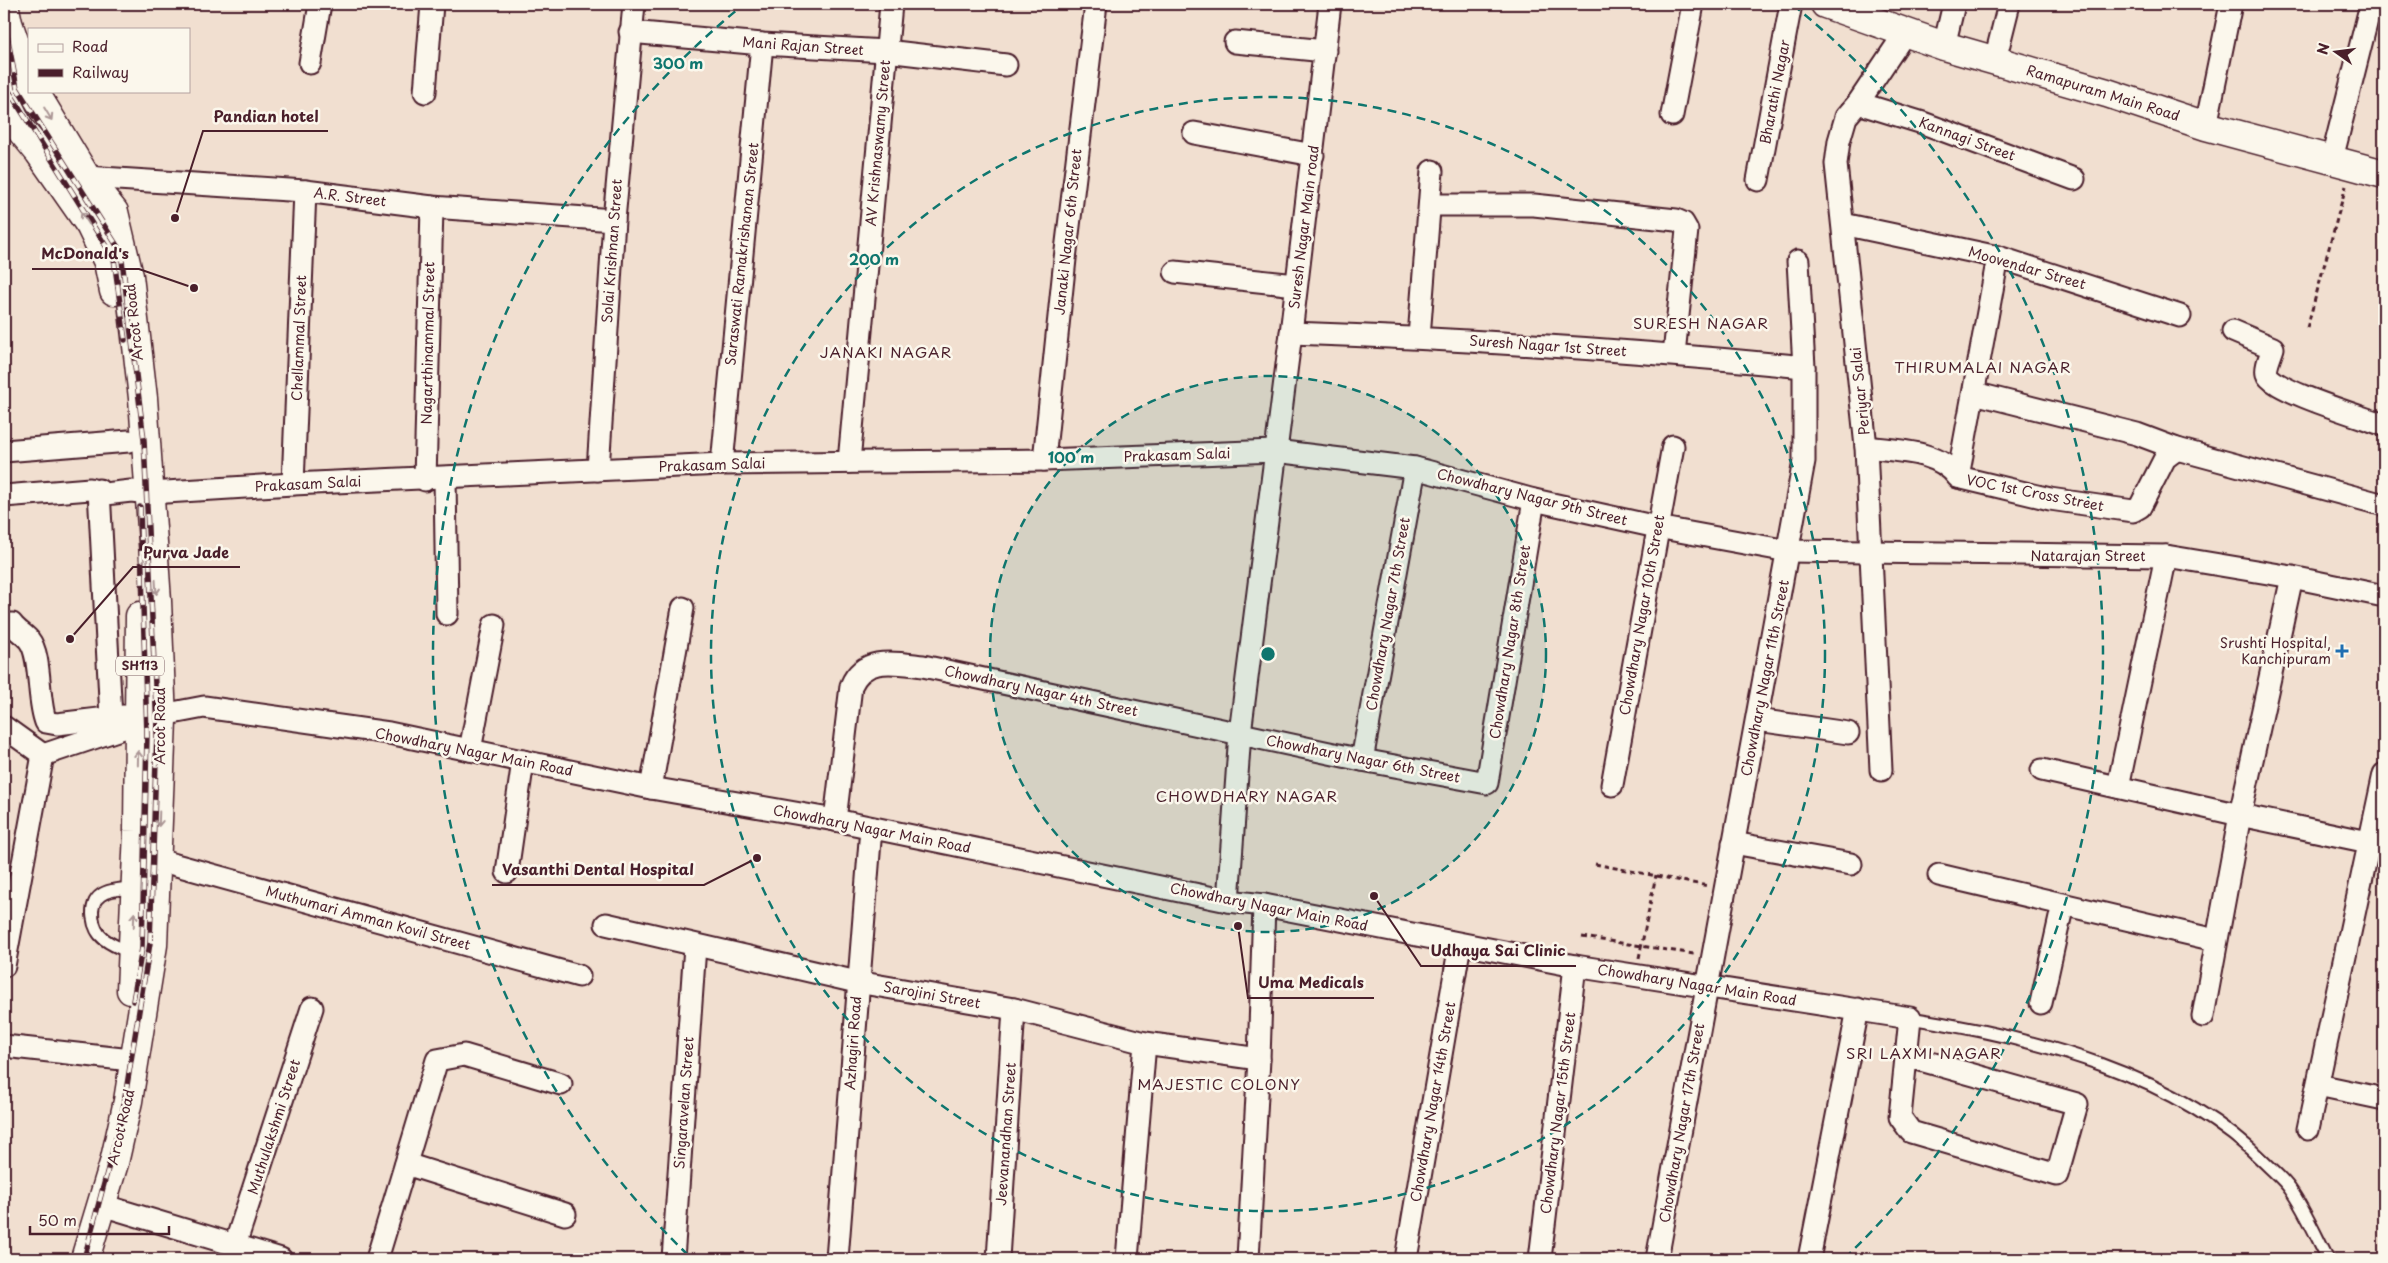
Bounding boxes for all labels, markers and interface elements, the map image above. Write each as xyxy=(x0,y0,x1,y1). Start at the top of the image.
legend xyxy=(28,28,190,92)
north arrow xyxy=(2310,28,2360,78)
street label: Mani Rajan Street xyxy=(742,31,864,60)
text: Road xyxy=(72,34,108,57)
street label: Bharathi Nagar xyxy=(1754,37,1795,146)
text: N xyxy=(2311,41,2334,57)
text: 300 m xyxy=(653,51,703,74)
street label: AV Krishnaswamy Street xyxy=(860,59,895,227)
street label: Ramapuram Main Road xyxy=(2024,59,2182,126)
text: Railway xyxy=(72,60,129,83)
callout: Pandian hotel xyxy=(203,101,328,131)
text: Pandian hotel xyxy=(213,104,319,127)
one-way arrow xyxy=(43,107,53,121)
street label: Kannagi Street xyxy=(1916,111,2019,166)
street label: Saraswati Ramakrishanan Street xyxy=(719,141,764,367)
street label: Suresh Nagar Main road xyxy=(1283,144,1324,310)
street label: Janaki Nagar 6th Street xyxy=(1048,147,1087,316)
street label: Solai Krishnan Street xyxy=(596,178,627,324)
street label: A.R. Street xyxy=(313,182,388,211)
one-way arrow xyxy=(80,211,90,225)
callout: McDonald's xyxy=(32,239,139,269)
text: McDonald's xyxy=(41,241,129,264)
street label: Moovendar Street xyxy=(1966,241,2089,294)
text: 200 m xyxy=(849,247,899,270)
street label: Nagarthinammal Street xyxy=(416,261,439,425)
street label: Chellammal Street xyxy=(286,274,311,401)
street label: Arcot Road xyxy=(119,282,148,362)
district label: SURESH NAGAR xyxy=(1633,311,1769,334)
street label: Suresh Nagar 1st Street xyxy=(1469,330,1628,361)
district label: JANAKI NAGAR xyxy=(820,340,952,363)
street label: Periyar Salai xyxy=(1844,346,1875,436)
district label: THIRUMALAI NAGAR xyxy=(1894,355,2072,378)
street label: Prakasam Salai xyxy=(1123,442,1231,467)
text: 100 m xyxy=(1048,445,1094,468)
street label: Prakasam Salai xyxy=(658,452,766,477)
street label: Chowdhary Nagar 9th Street xyxy=(1435,463,1630,530)
street label: VOC 1st Cross Street xyxy=(1964,469,2106,516)
street label: Prakasam Salai xyxy=(254,470,362,497)
street label: Chowdhary Nagar 10th Street xyxy=(1614,513,1670,717)
street label: Chowdhary Nagar 7th Street xyxy=(1360,515,1415,712)
callout: Purva Jade xyxy=(133,537,240,567)
text: Purva Jade xyxy=(143,540,229,563)
street label: Chowdhary Nagar 8th Street xyxy=(1484,543,1535,741)
street label: Natarajan Street xyxy=(2030,545,2146,566)
one-way arrow xyxy=(152,578,161,594)
street label: Chowdhary Nagar 11th Street xyxy=(1735,578,1794,778)
place label: Srushti Hospital, Kanchipuram xyxy=(2220,632,2331,669)
marker: Srushti Hospital, Kanchipuram xyxy=(2335,644,2349,658)
centre of rings xyxy=(1259,645,1277,663)
road number: SH113 xyxy=(116,656,164,676)
street label: Chowdhary Nagar 4th Street xyxy=(942,660,1140,721)
street label: Arcot Road xyxy=(149,687,170,765)
street label: Chowdhary Nagar Main Road xyxy=(373,722,575,781)
street label: Chowdhary Nagar 6th Street xyxy=(1264,729,1462,788)
one-way arrow xyxy=(134,750,143,766)
district label: CHOWDHARY NAGAR xyxy=(1156,784,1338,807)
street label: Chowdhary Nagar Main Road xyxy=(771,799,973,858)
one-way arrow xyxy=(154,810,164,827)
callout: Vasanthi Dental Hospital xyxy=(492,855,704,885)
text: Vasanthi Dental Hospital xyxy=(502,857,694,880)
street label: Chowdhary Nagar Main Road xyxy=(1168,877,1370,936)
street label: Muthumari Amman Kovil Street xyxy=(263,880,473,955)
one-way arrow xyxy=(129,913,138,929)
callout: Udhaya Sai Clinic xyxy=(1421,936,1576,966)
text: Udhaya Sai Clinic xyxy=(1430,938,1566,961)
street label: Chowdhary Nagar Main Road xyxy=(1596,958,1798,1011)
callout: Uma Medicals xyxy=(1248,968,1374,998)
text: Uma Medicals xyxy=(1258,970,1364,993)
street label: Sarojini Street xyxy=(882,976,983,1013)
street label: Azhagiri Road xyxy=(839,995,866,1091)
street label: Chowdhary Nagar 14th Street xyxy=(1405,1000,1461,1204)
street label: Chowdhary Nagar 15th Street xyxy=(1535,1010,1580,1215)
street label: Chowdhary Nagar 17th Street xyxy=(1654,1021,1709,1224)
street label: Singaravelan Street xyxy=(668,1036,699,1170)
district label: SRI LAXMI NAGAR xyxy=(1846,1041,2002,1064)
street label: Muthulakshmi Street xyxy=(242,1056,305,1197)
street label: Jeevanandhan Street xyxy=(990,1061,1021,1206)
district label: MAJESTIC COLONY xyxy=(1137,1072,1301,1095)
street label: Arcot Road xyxy=(102,1087,139,1167)
scale bar xyxy=(30,1203,169,1235)
text: 50 m xyxy=(38,1208,77,1231)

